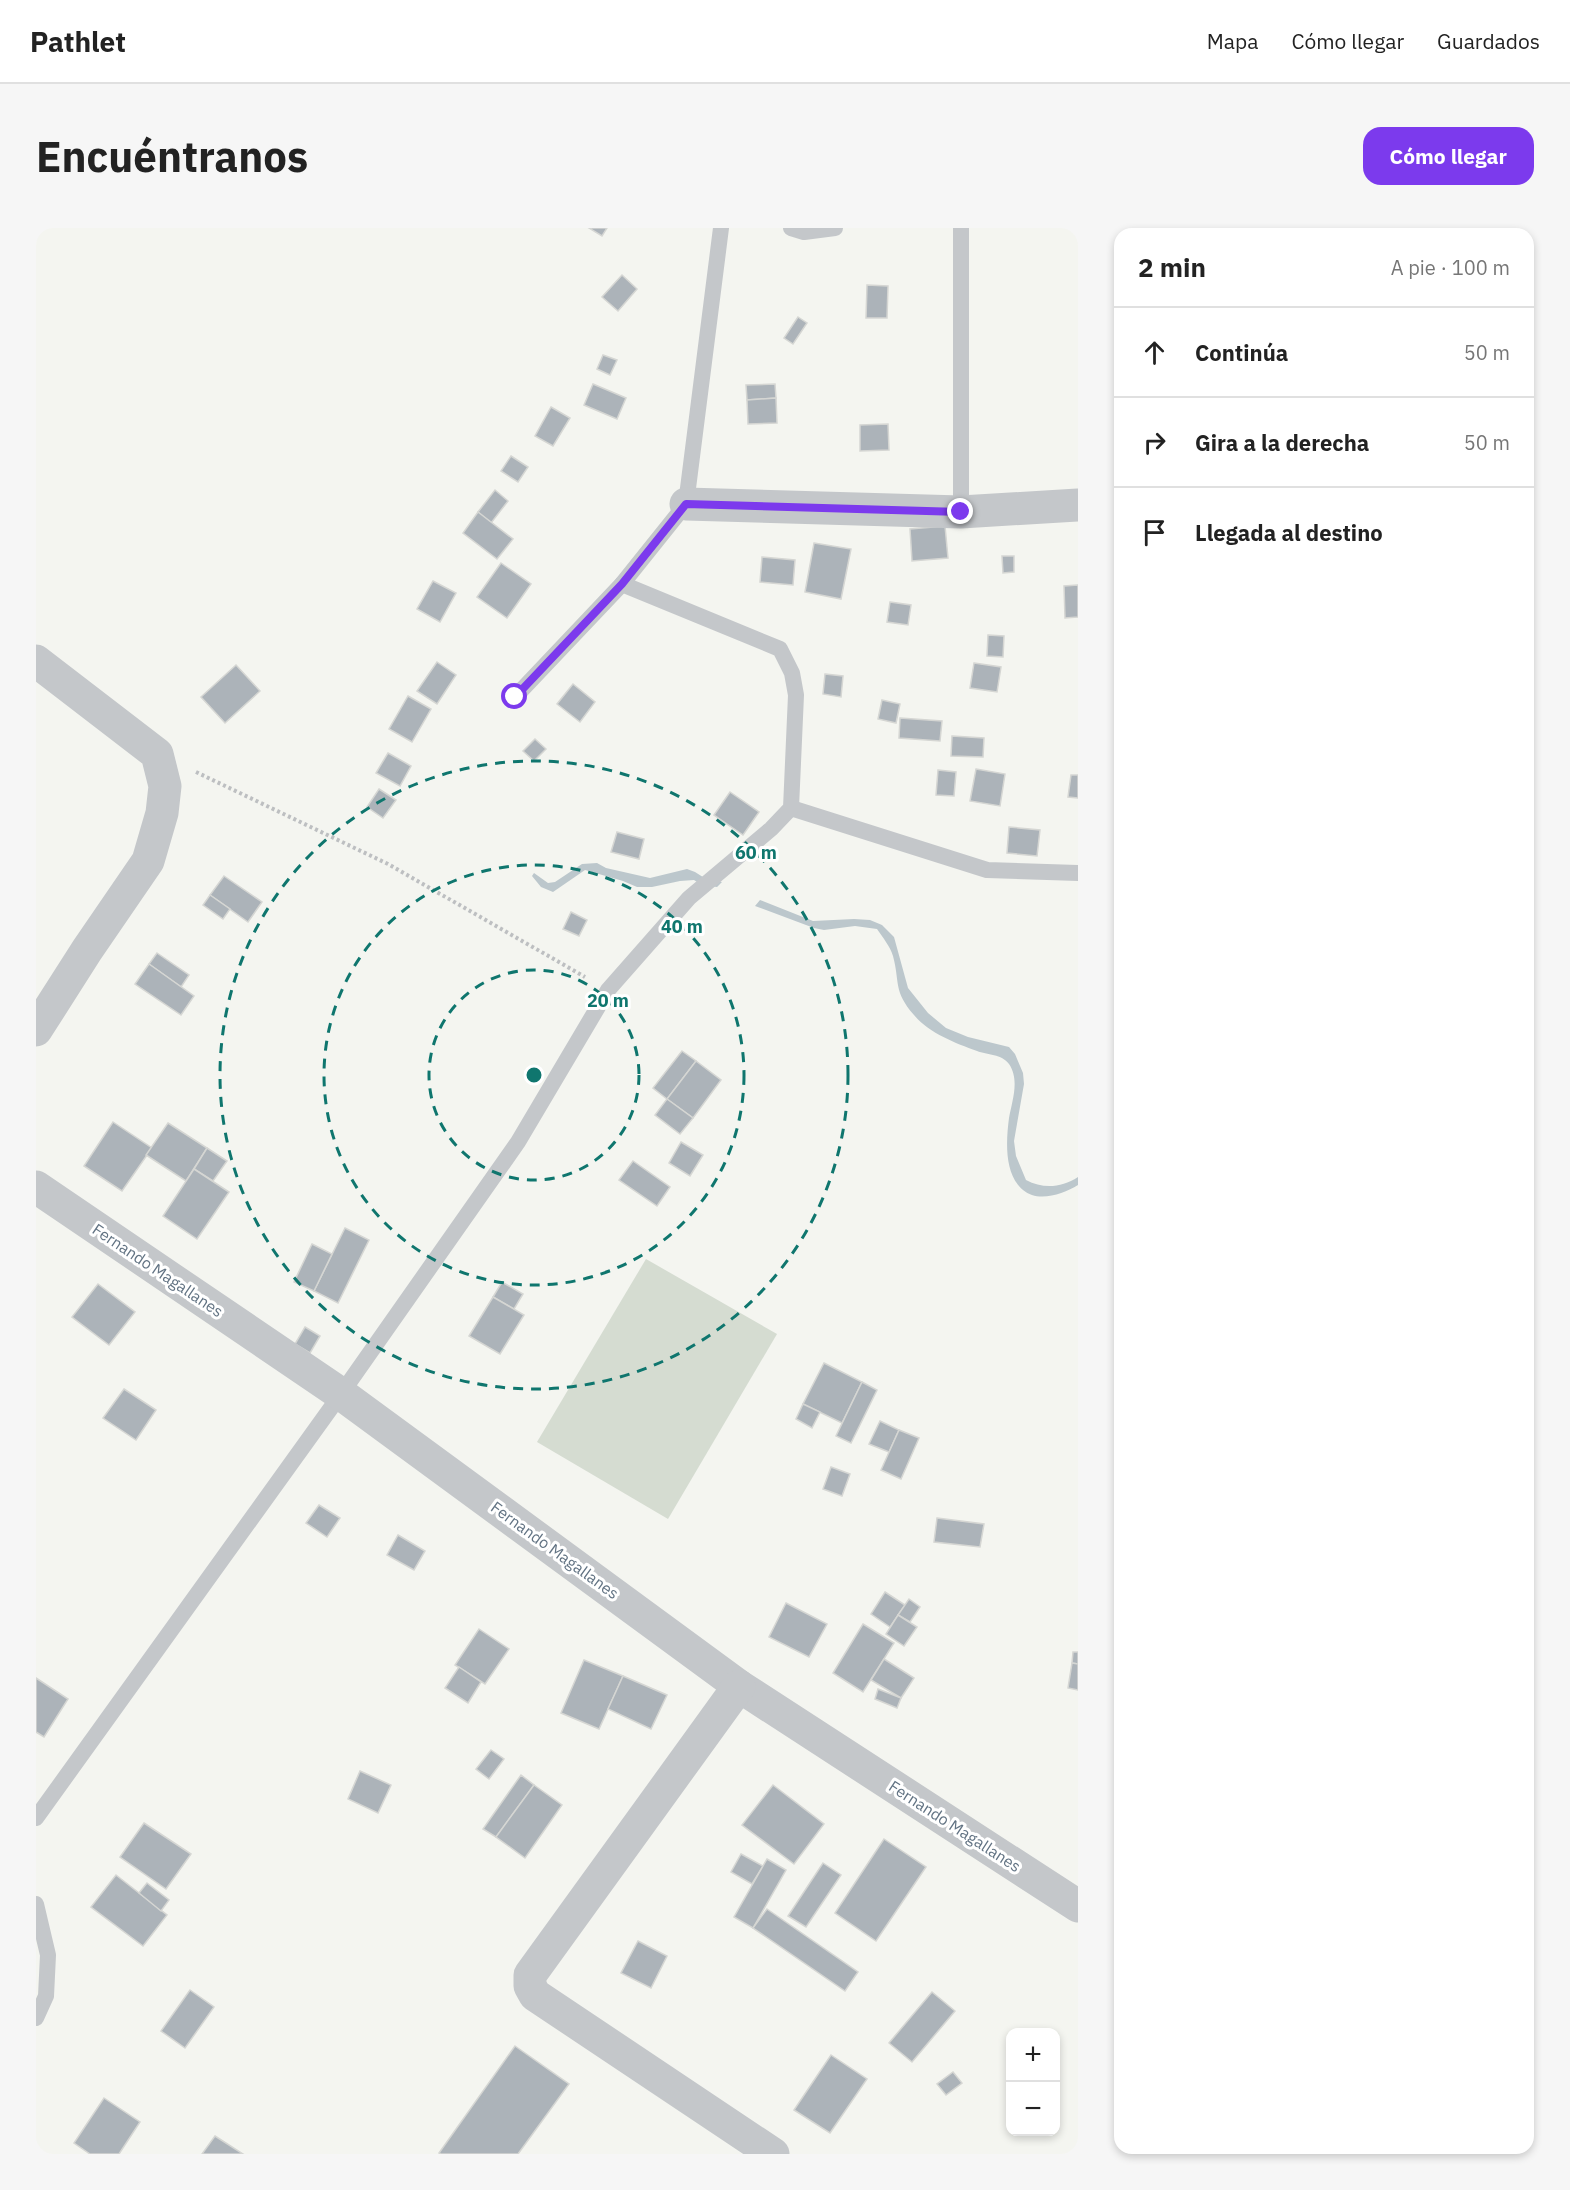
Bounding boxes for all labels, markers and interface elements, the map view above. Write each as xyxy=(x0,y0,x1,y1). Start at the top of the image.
text: Pathlet xyxy=(30,23,126,60)
text: Mapa xyxy=(1207,27,1258,55)
text: Cómo llegar xyxy=(1291,27,1404,55)
text: Guardados xyxy=(1437,27,1540,55)
button: Cómo llegar xyxy=(1363,127,1534,185)
text: Encuéntranos xyxy=(36,129,308,184)
text: 2 min xyxy=(1138,250,1206,284)
text: A pie · 100 m xyxy=(1391,254,1510,281)
icon: ahead xyxy=(1138,336,1171,369)
text: Continúa xyxy=(1195,338,1288,367)
text: 50 m xyxy=(1464,339,1510,366)
icon: right xyxy=(1138,426,1171,459)
text: Gira a la derecha xyxy=(1195,428,1369,457)
text: 50 m xyxy=(1464,429,1510,456)
route end xyxy=(947,498,973,524)
icon: arrive xyxy=(1138,516,1171,549)
text: Llegada al destino xyxy=(1195,518,1383,547)
route start xyxy=(501,683,527,709)
text: 60 m xyxy=(735,841,777,864)
text: 40 m xyxy=(661,915,703,938)
text: 20 m xyxy=(587,989,629,1012)
centre of rings xyxy=(524,1065,544,1085)
street label: Fernando Magallanes xyxy=(89,1219,227,1321)
street label: Fernando Magallanes xyxy=(487,1497,623,1603)
street label: Fernando Magallanes xyxy=(885,1776,1025,1876)
map controls xyxy=(1006,2028,1060,2136)
button: + xyxy=(1006,2028,1060,2082)
button: − xyxy=(1006,2082,1060,2136)

